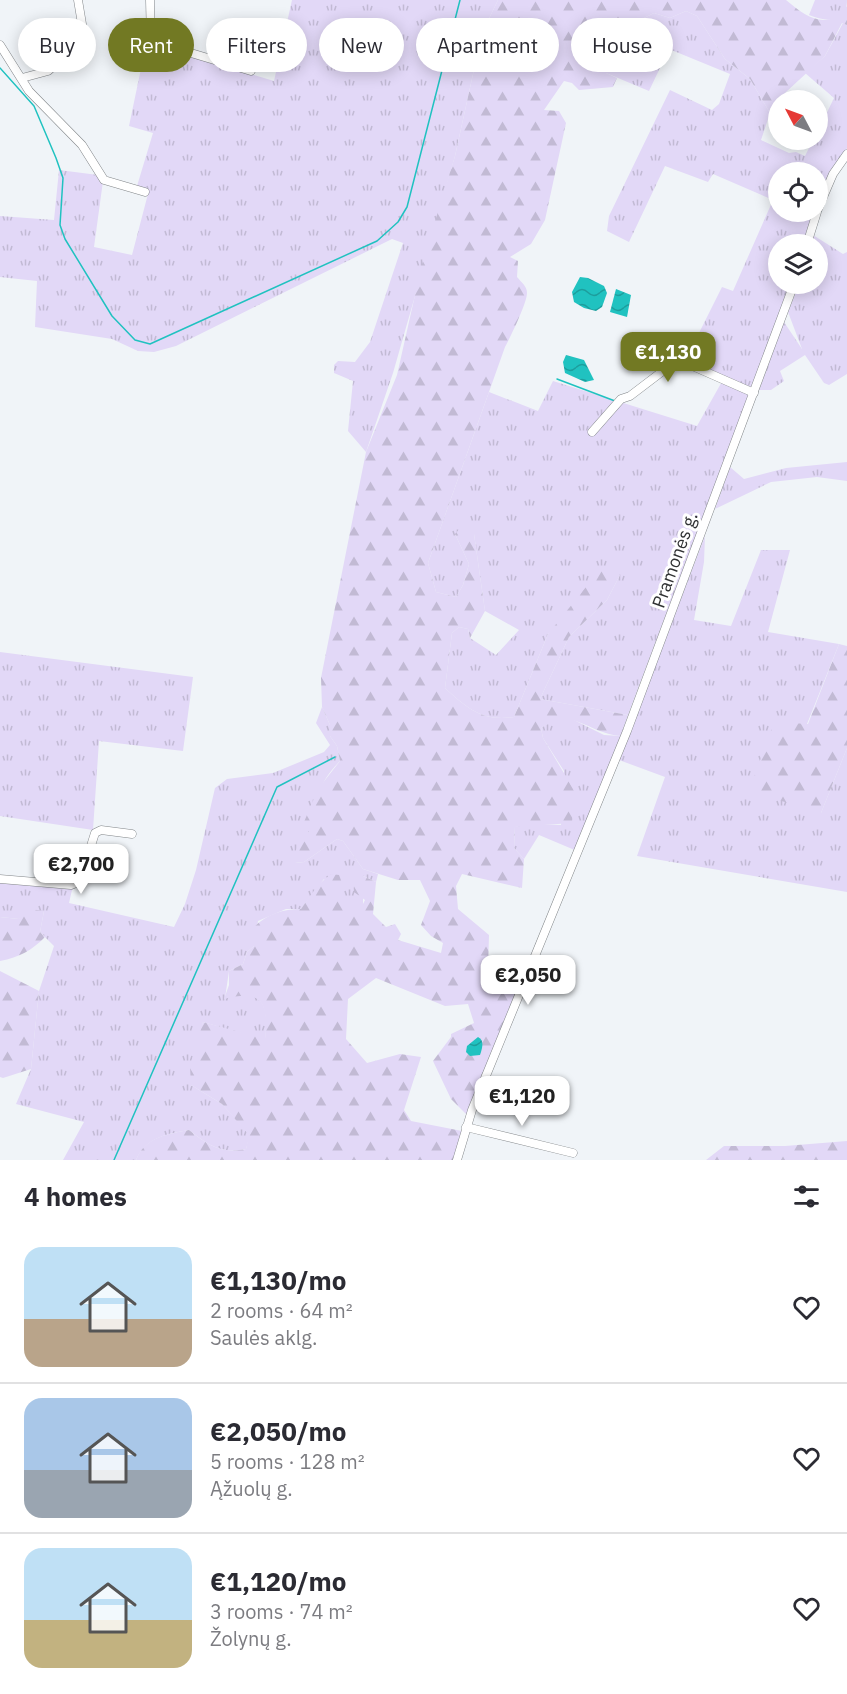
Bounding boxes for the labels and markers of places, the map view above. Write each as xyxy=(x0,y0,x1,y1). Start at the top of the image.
pin: €1,130 xyxy=(619,332,717,383)
pin: €2,700 xyxy=(32,844,130,895)
pin: €2,050 xyxy=(479,955,577,1006)
pin: €1,120 xyxy=(473,1076,571,1127)

